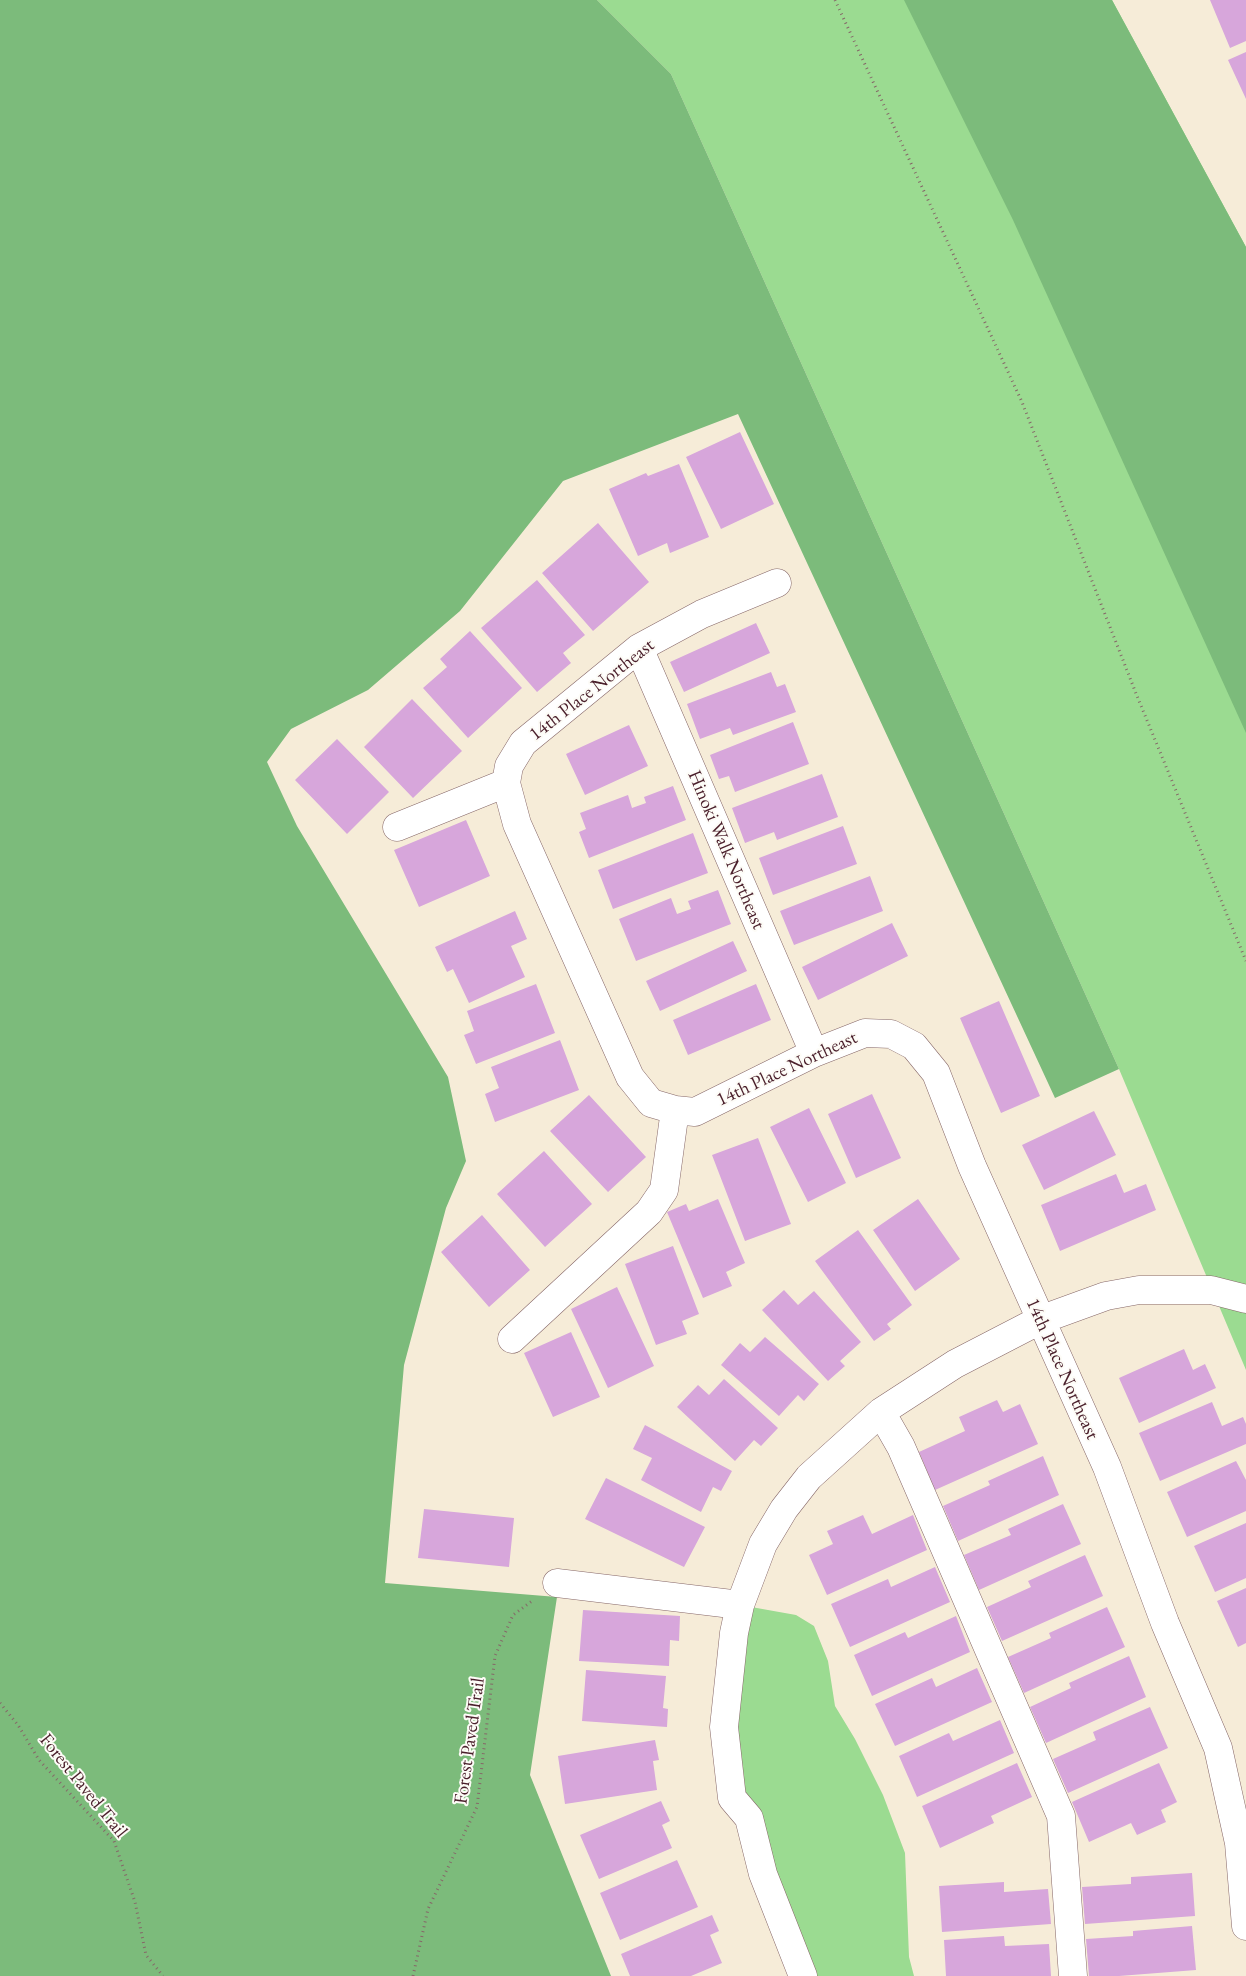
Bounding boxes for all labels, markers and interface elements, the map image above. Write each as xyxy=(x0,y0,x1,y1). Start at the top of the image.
street label: 14th Place Northeast xyxy=(525,634,659,746)
street label: Hinoki Walk Northeast xyxy=(682,767,770,933)
street label: 14th Place Northeast xyxy=(713,1026,861,1112)
street label: 14th Place Northeast xyxy=(1021,1295,1103,1443)
street label: Forest Paved Trail xyxy=(450,1676,490,1806)
street label: Forest Paved Trail xyxy=(34,1729,132,1843)

